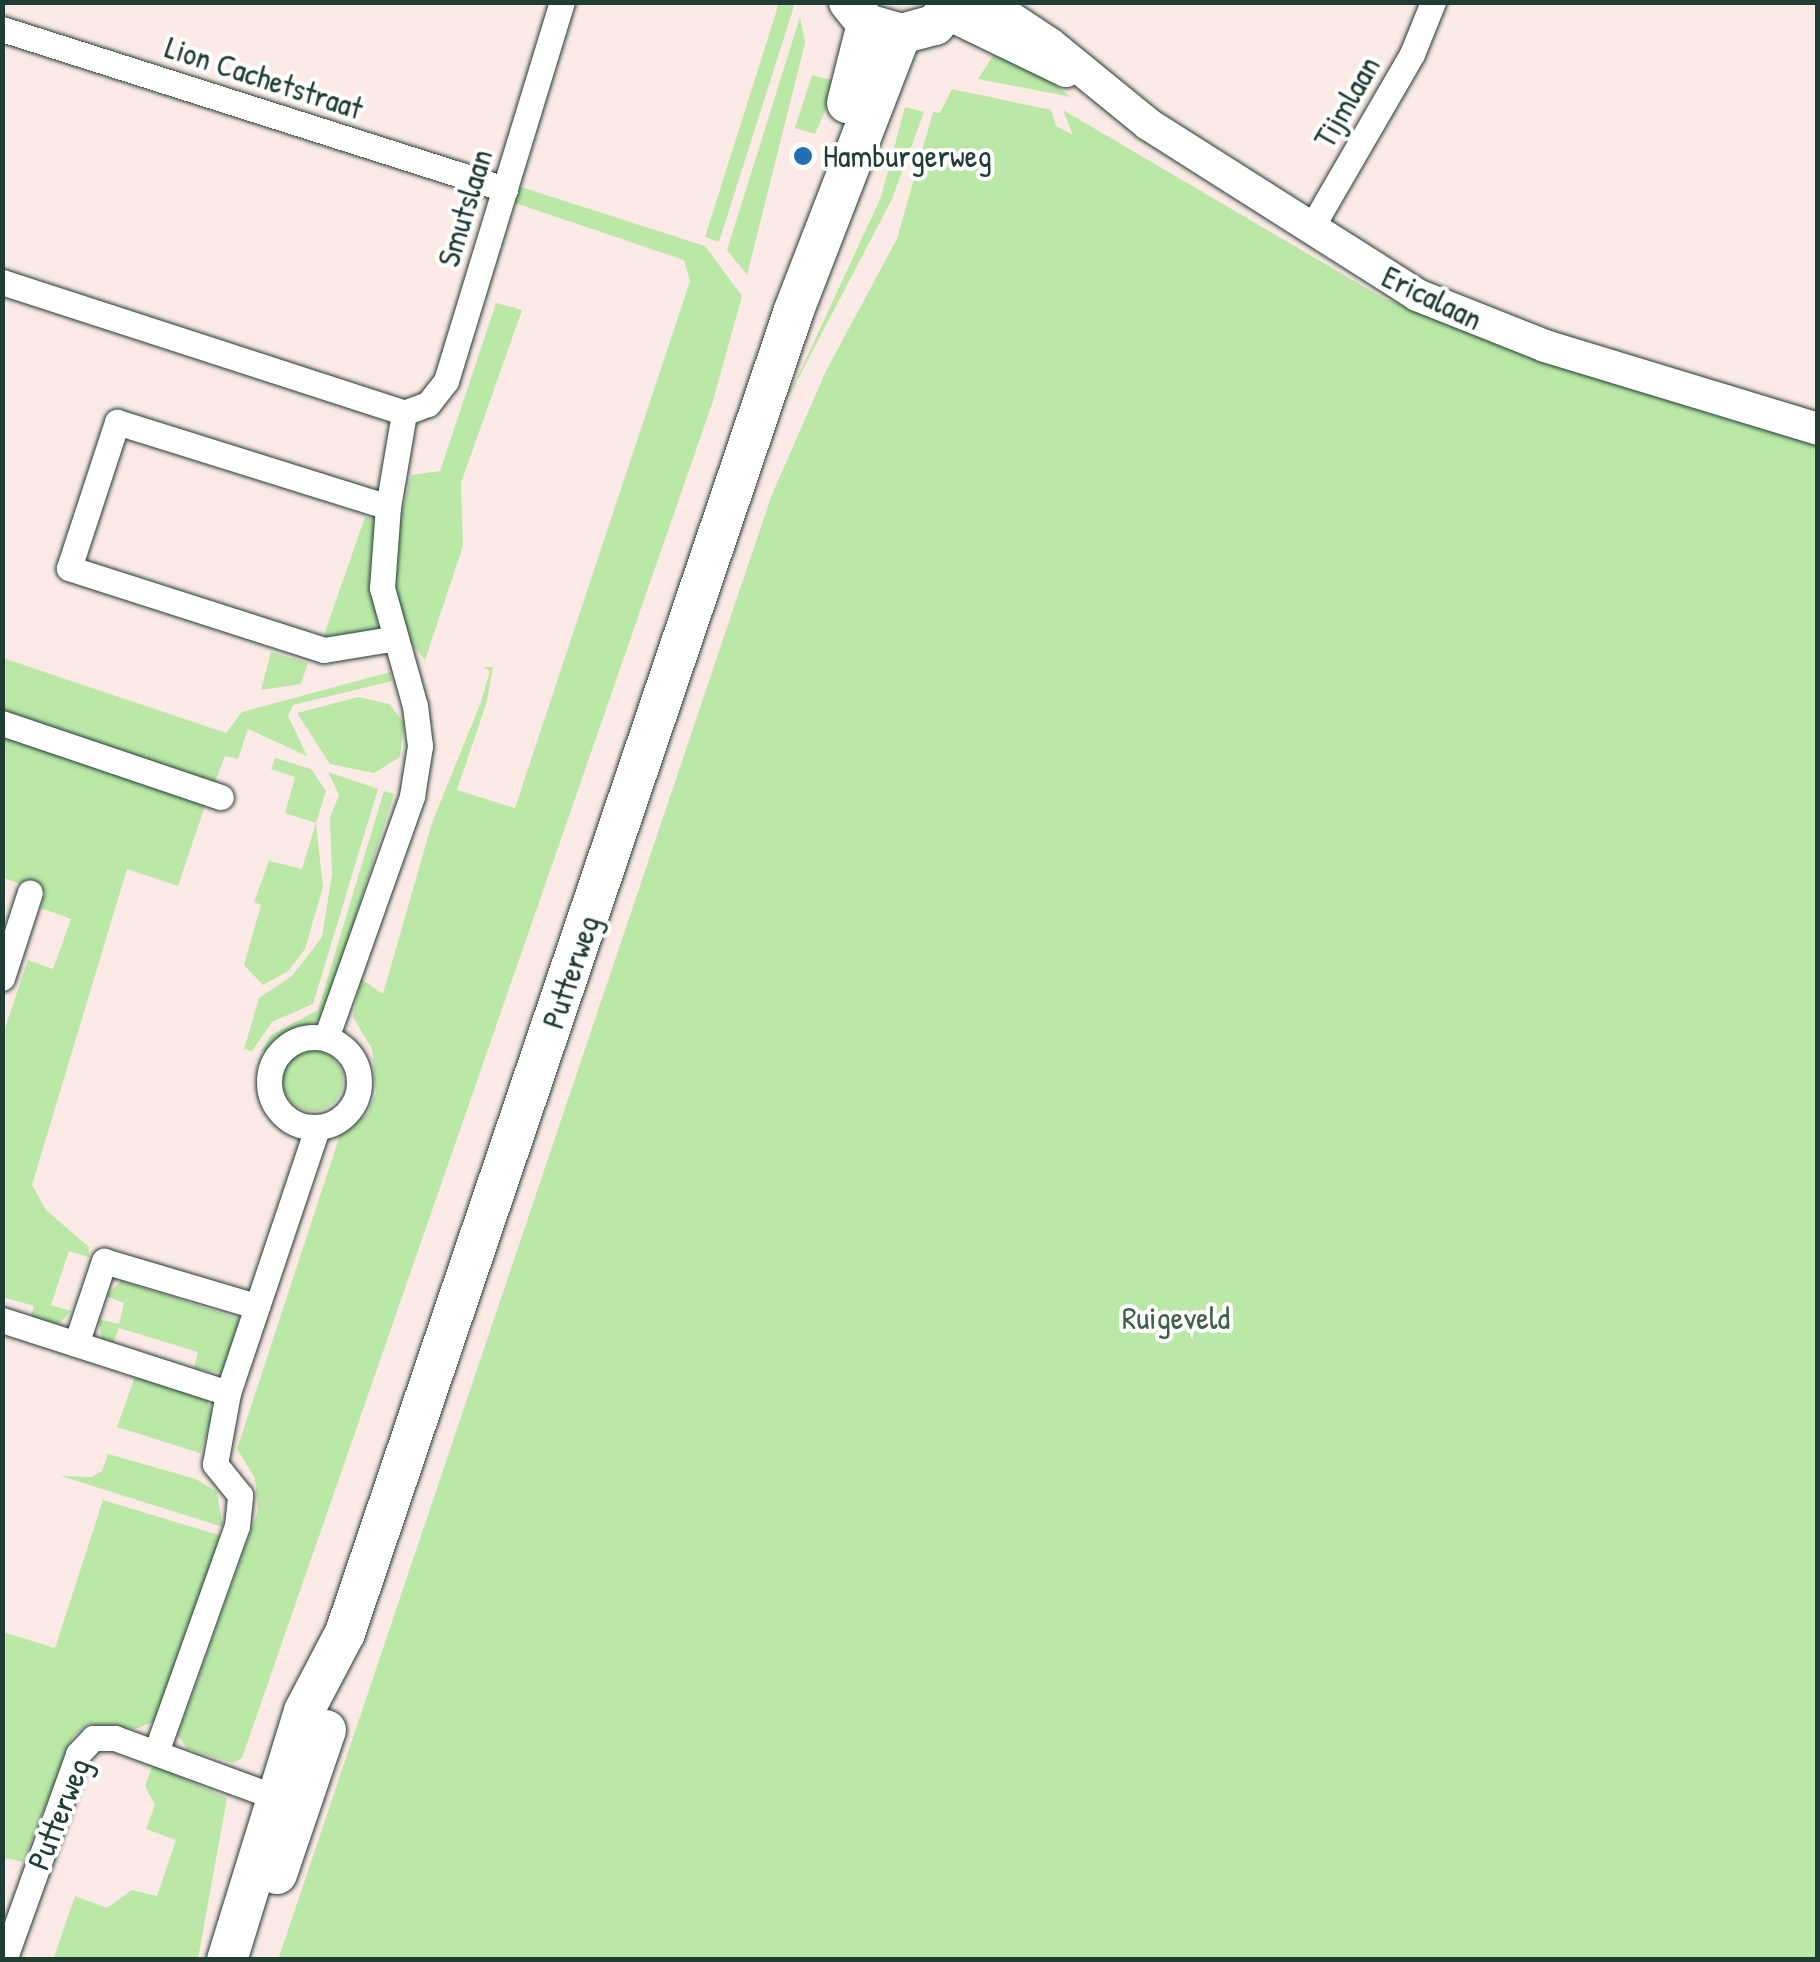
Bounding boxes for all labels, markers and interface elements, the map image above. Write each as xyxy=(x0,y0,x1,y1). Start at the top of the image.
street label: Lion Cachetstraat xyxy=(160,28,368,128)
street label: Tijmlaan xyxy=(1306,49,1388,155)
place label: Hamburgerweg xyxy=(823,137,992,175)
street label: Smutslaan xyxy=(429,145,501,271)
marker: Hamburgerweg xyxy=(792,145,814,167)
street label: Ericalaan xyxy=(1376,257,1488,339)
street label: Putterweg xyxy=(534,910,608,1034)
park label: Ruigeveld xyxy=(1122,1299,1230,1337)
street label: Putterweg xyxy=(19,1753,99,1875)

